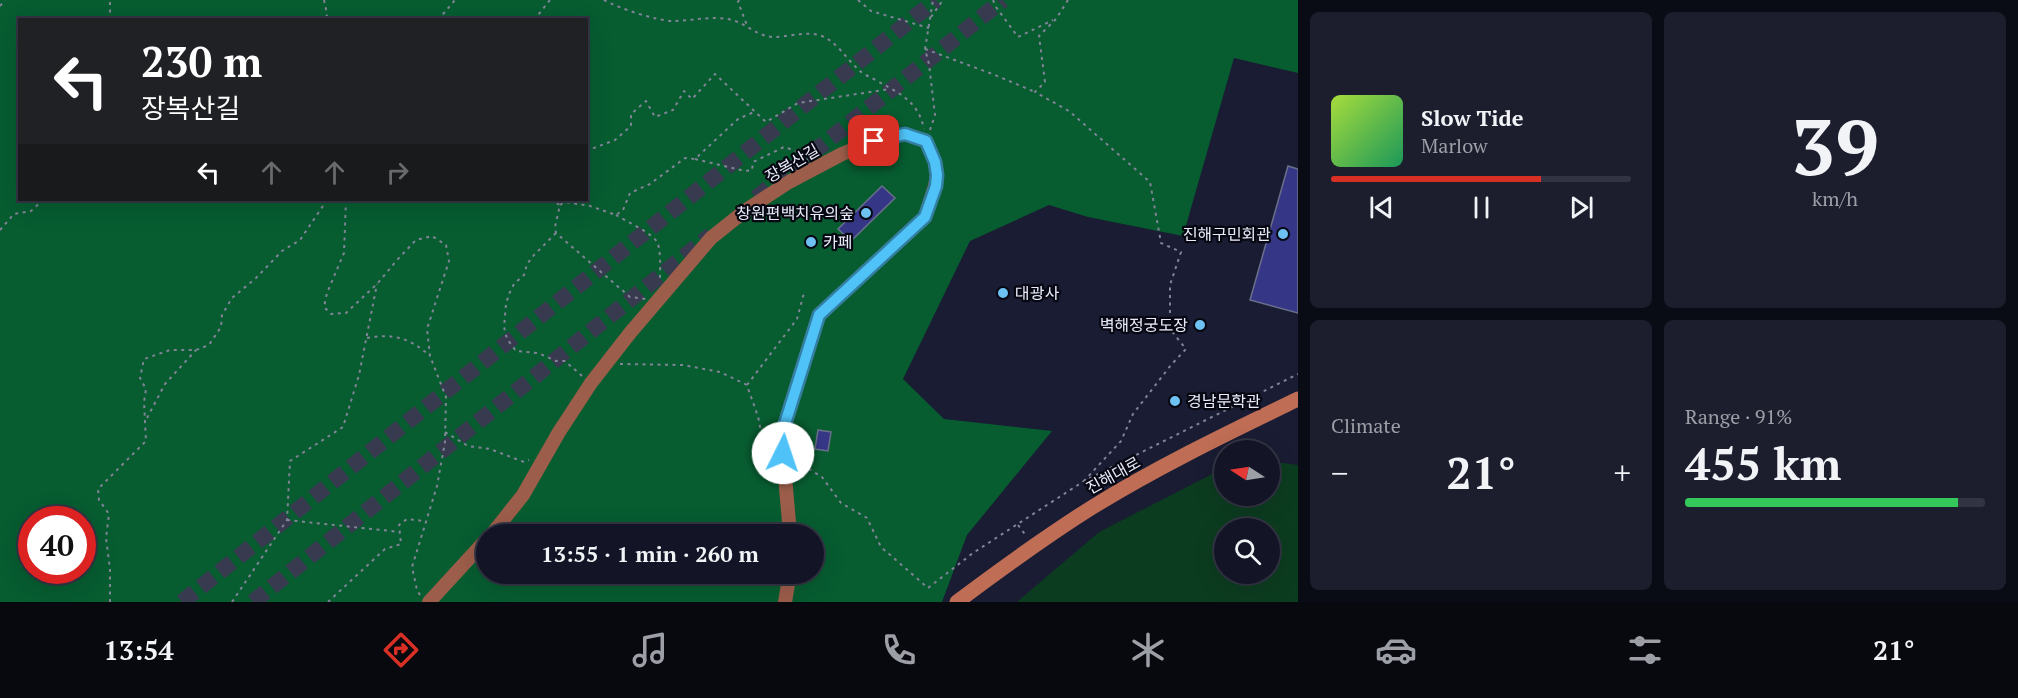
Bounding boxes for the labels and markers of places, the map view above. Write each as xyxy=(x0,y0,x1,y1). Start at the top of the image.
pin xyxy=(848,115,899,166)
place label: 창원편백치유의숲 xyxy=(736,202,854,224)
marker: 창원편백치유의숲 xyxy=(859,206,873,220)
place label: 진해구민회관 xyxy=(1183,223,1271,245)
marker: 진해구민회관 xyxy=(1276,227,1290,241)
place label: 카페 xyxy=(823,231,852,253)
marker: 카페 xyxy=(804,235,818,249)
place label: 대광사 xyxy=(1015,282,1059,304)
marker: 대광사 xyxy=(996,286,1010,300)
place label: 벽해정궁도장 xyxy=(1100,314,1188,336)
marker: 벽해정궁도장 xyxy=(1193,318,1207,332)
place label: 경남문학관 xyxy=(1187,390,1261,412)
marker: 경남문학관 xyxy=(1168,394,1182,408)

